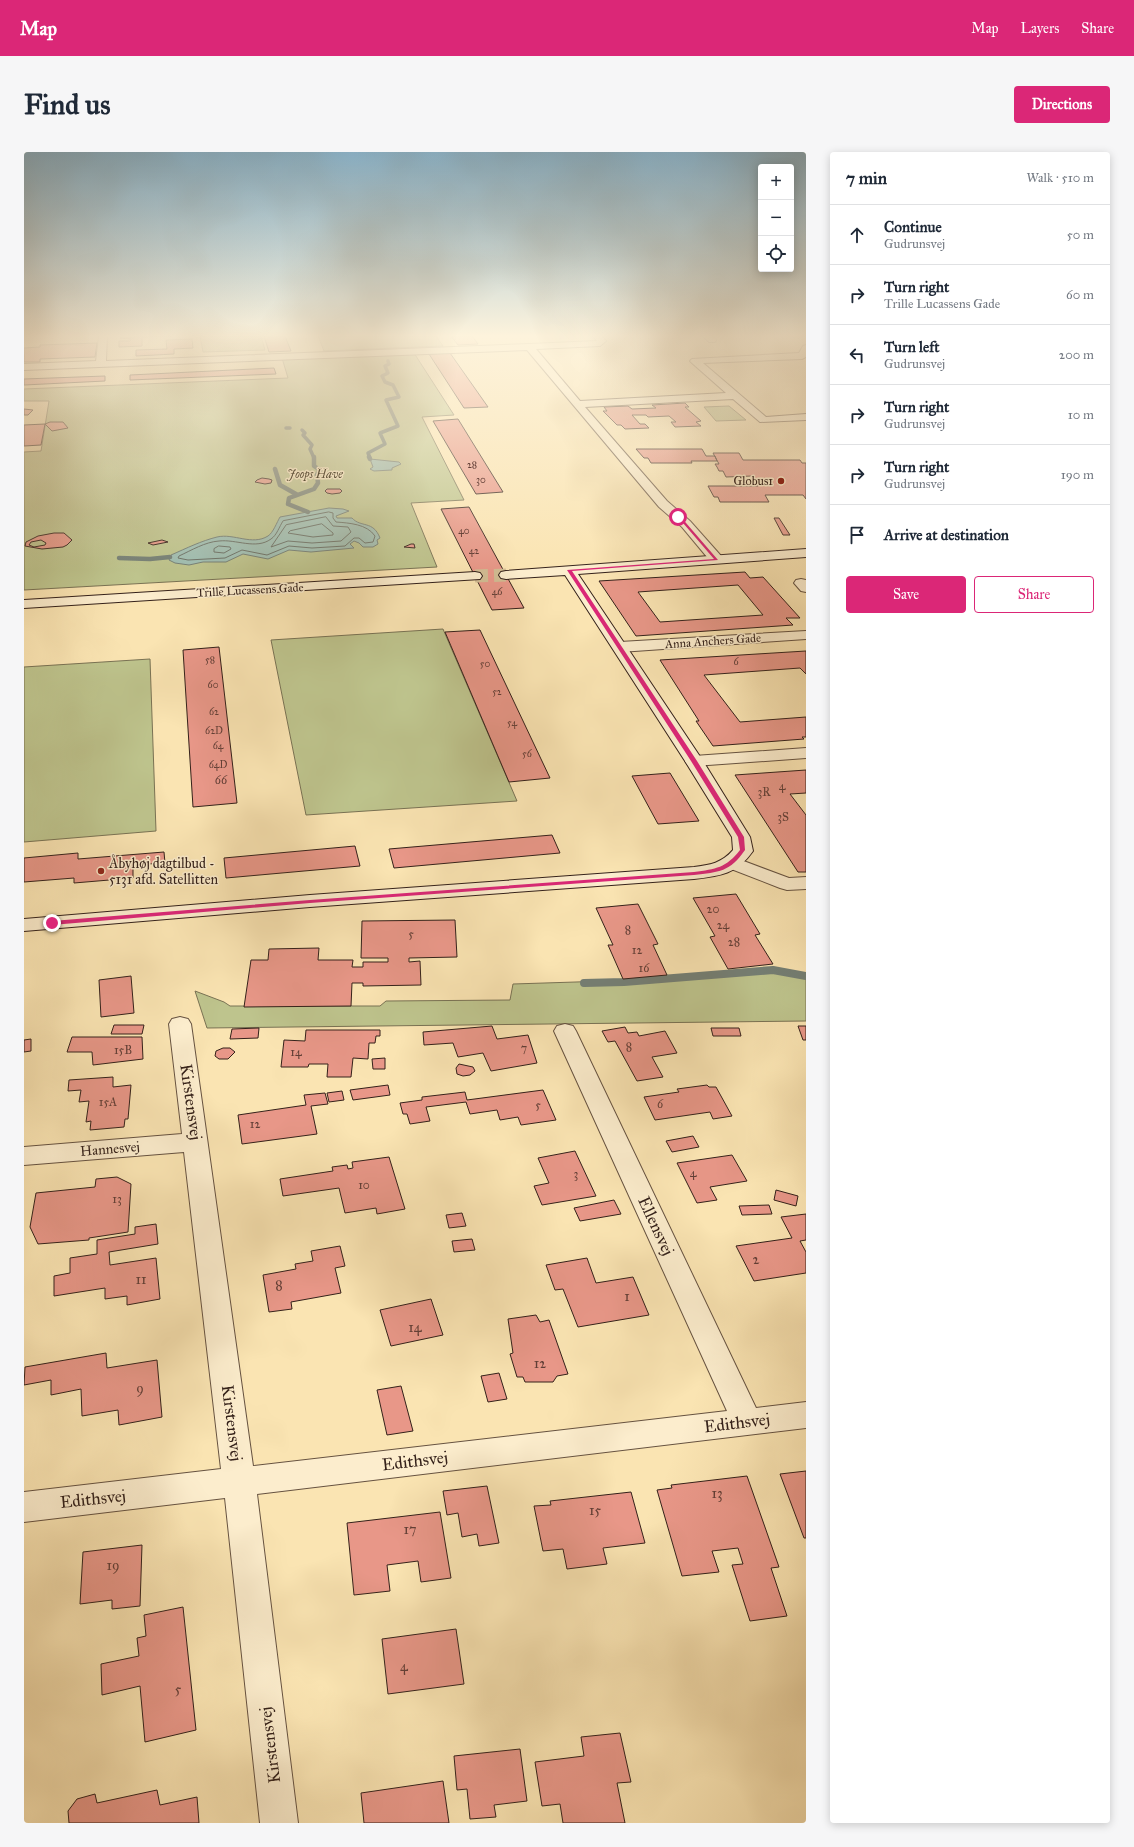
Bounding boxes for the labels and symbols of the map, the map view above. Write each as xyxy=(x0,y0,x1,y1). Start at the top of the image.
house number: 28 xyxy=(467,459,477,471)
park label: Joops Have xyxy=(286,467,343,482)
house number: 30 xyxy=(476,474,486,486)
place label: Globus1 xyxy=(734,474,773,488)
marker: Globus1 xyxy=(776,476,786,486)
route start xyxy=(669,508,687,526)
house number: 40 xyxy=(458,525,470,537)
house number: 42 xyxy=(469,545,479,557)
street label: Trille Lucassens Gade xyxy=(196,580,304,600)
house number: 46 xyxy=(492,586,503,598)
street label: Anna Anchers Gade xyxy=(663,631,762,651)
house number: 58 xyxy=(205,654,215,666)
house number: 6 xyxy=(733,656,739,668)
house number: 50 xyxy=(480,658,490,670)
house number: 60 xyxy=(208,679,219,691)
house number: 52 xyxy=(492,686,502,698)
house number: 62 xyxy=(209,706,219,718)
house number: 54 xyxy=(507,717,517,729)
house number: 62D xyxy=(205,725,223,737)
house number: 64 xyxy=(213,740,224,752)
house number: 56 xyxy=(522,748,533,760)
house number: 64D xyxy=(209,759,227,771)
house number: 66 xyxy=(215,773,228,787)
house number: 4 xyxy=(779,779,786,793)
house number: 3R xyxy=(757,785,771,799)
house number: 3S xyxy=(777,810,789,824)
place label: Åbyhøj dagtilbud - 5131 afd. Satellitten xyxy=(108,854,219,888)
marker: Åbyhøj dagtilbud - 5131 afd. Satellitten xyxy=(96,866,106,876)
house number: 20 xyxy=(707,902,719,916)
route end xyxy=(43,914,61,932)
house number: 24 xyxy=(717,918,730,932)
house number: 8 xyxy=(625,923,631,937)
house number: 5 xyxy=(408,927,414,941)
house number: 28 xyxy=(728,935,740,949)
house number: 12 xyxy=(632,943,642,957)
house number: 16 xyxy=(639,961,650,975)
house number: 8 xyxy=(626,1040,632,1054)
house number: 7 xyxy=(521,1041,527,1055)
house number: 15B xyxy=(114,1043,132,1057)
house number: 14 xyxy=(290,1045,302,1059)
street label: Kirstensvej xyxy=(175,1062,207,1142)
house number: 15A xyxy=(99,1095,117,1109)
house number: 6 xyxy=(657,1097,664,1111)
house number: 5 xyxy=(535,1098,541,1112)
house number: 12 xyxy=(250,1117,260,1131)
street label: Hannesvej xyxy=(79,1138,141,1160)
house number: 4 xyxy=(690,1166,697,1180)
house number: 3 xyxy=(574,1167,579,1181)
house number: 10 xyxy=(358,1178,370,1192)
house number: 13 xyxy=(112,1192,122,1206)
street label: Ellensvej xyxy=(633,1193,679,1259)
house number: 2 xyxy=(753,1251,760,1268)
house number: 11 xyxy=(135,1271,147,1288)
house number: 8 xyxy=(275,1277,283,1294)
house number: 1 xyxy=(624,1288,630,1305)
house number: 14 xyxy=(408,1319,423,1336)
house number: 12 xyxy=(534,1355,546,1372)
house number: 9 xyxy=(136,1380,144,1397)
street label: Kirstensvej xyxy=(217,1384,247,1462)
street label: Edithsvej xyxy=(703,1409,771,1437)
street label: Edithsvej xyxy=(381,1447,449,1475)
street label: Edithsvej xyxy=(59,1485,127,1513)
house number: 13 xyxy=(711,1485,723,1502)
house number: 15 xyxy=(589,1502,601,1519)
house number: 17 xyxy=(403,1521,417,1538)
house number: 19 xyxy=(107,1557,119,1574)
house number: 4 xyxy=(400,1658,409,1675)
house number: 5 xyxy=(175,1681,182,1698)
street label: Kirstensvej xyxy=(255,1706,285,1784)

